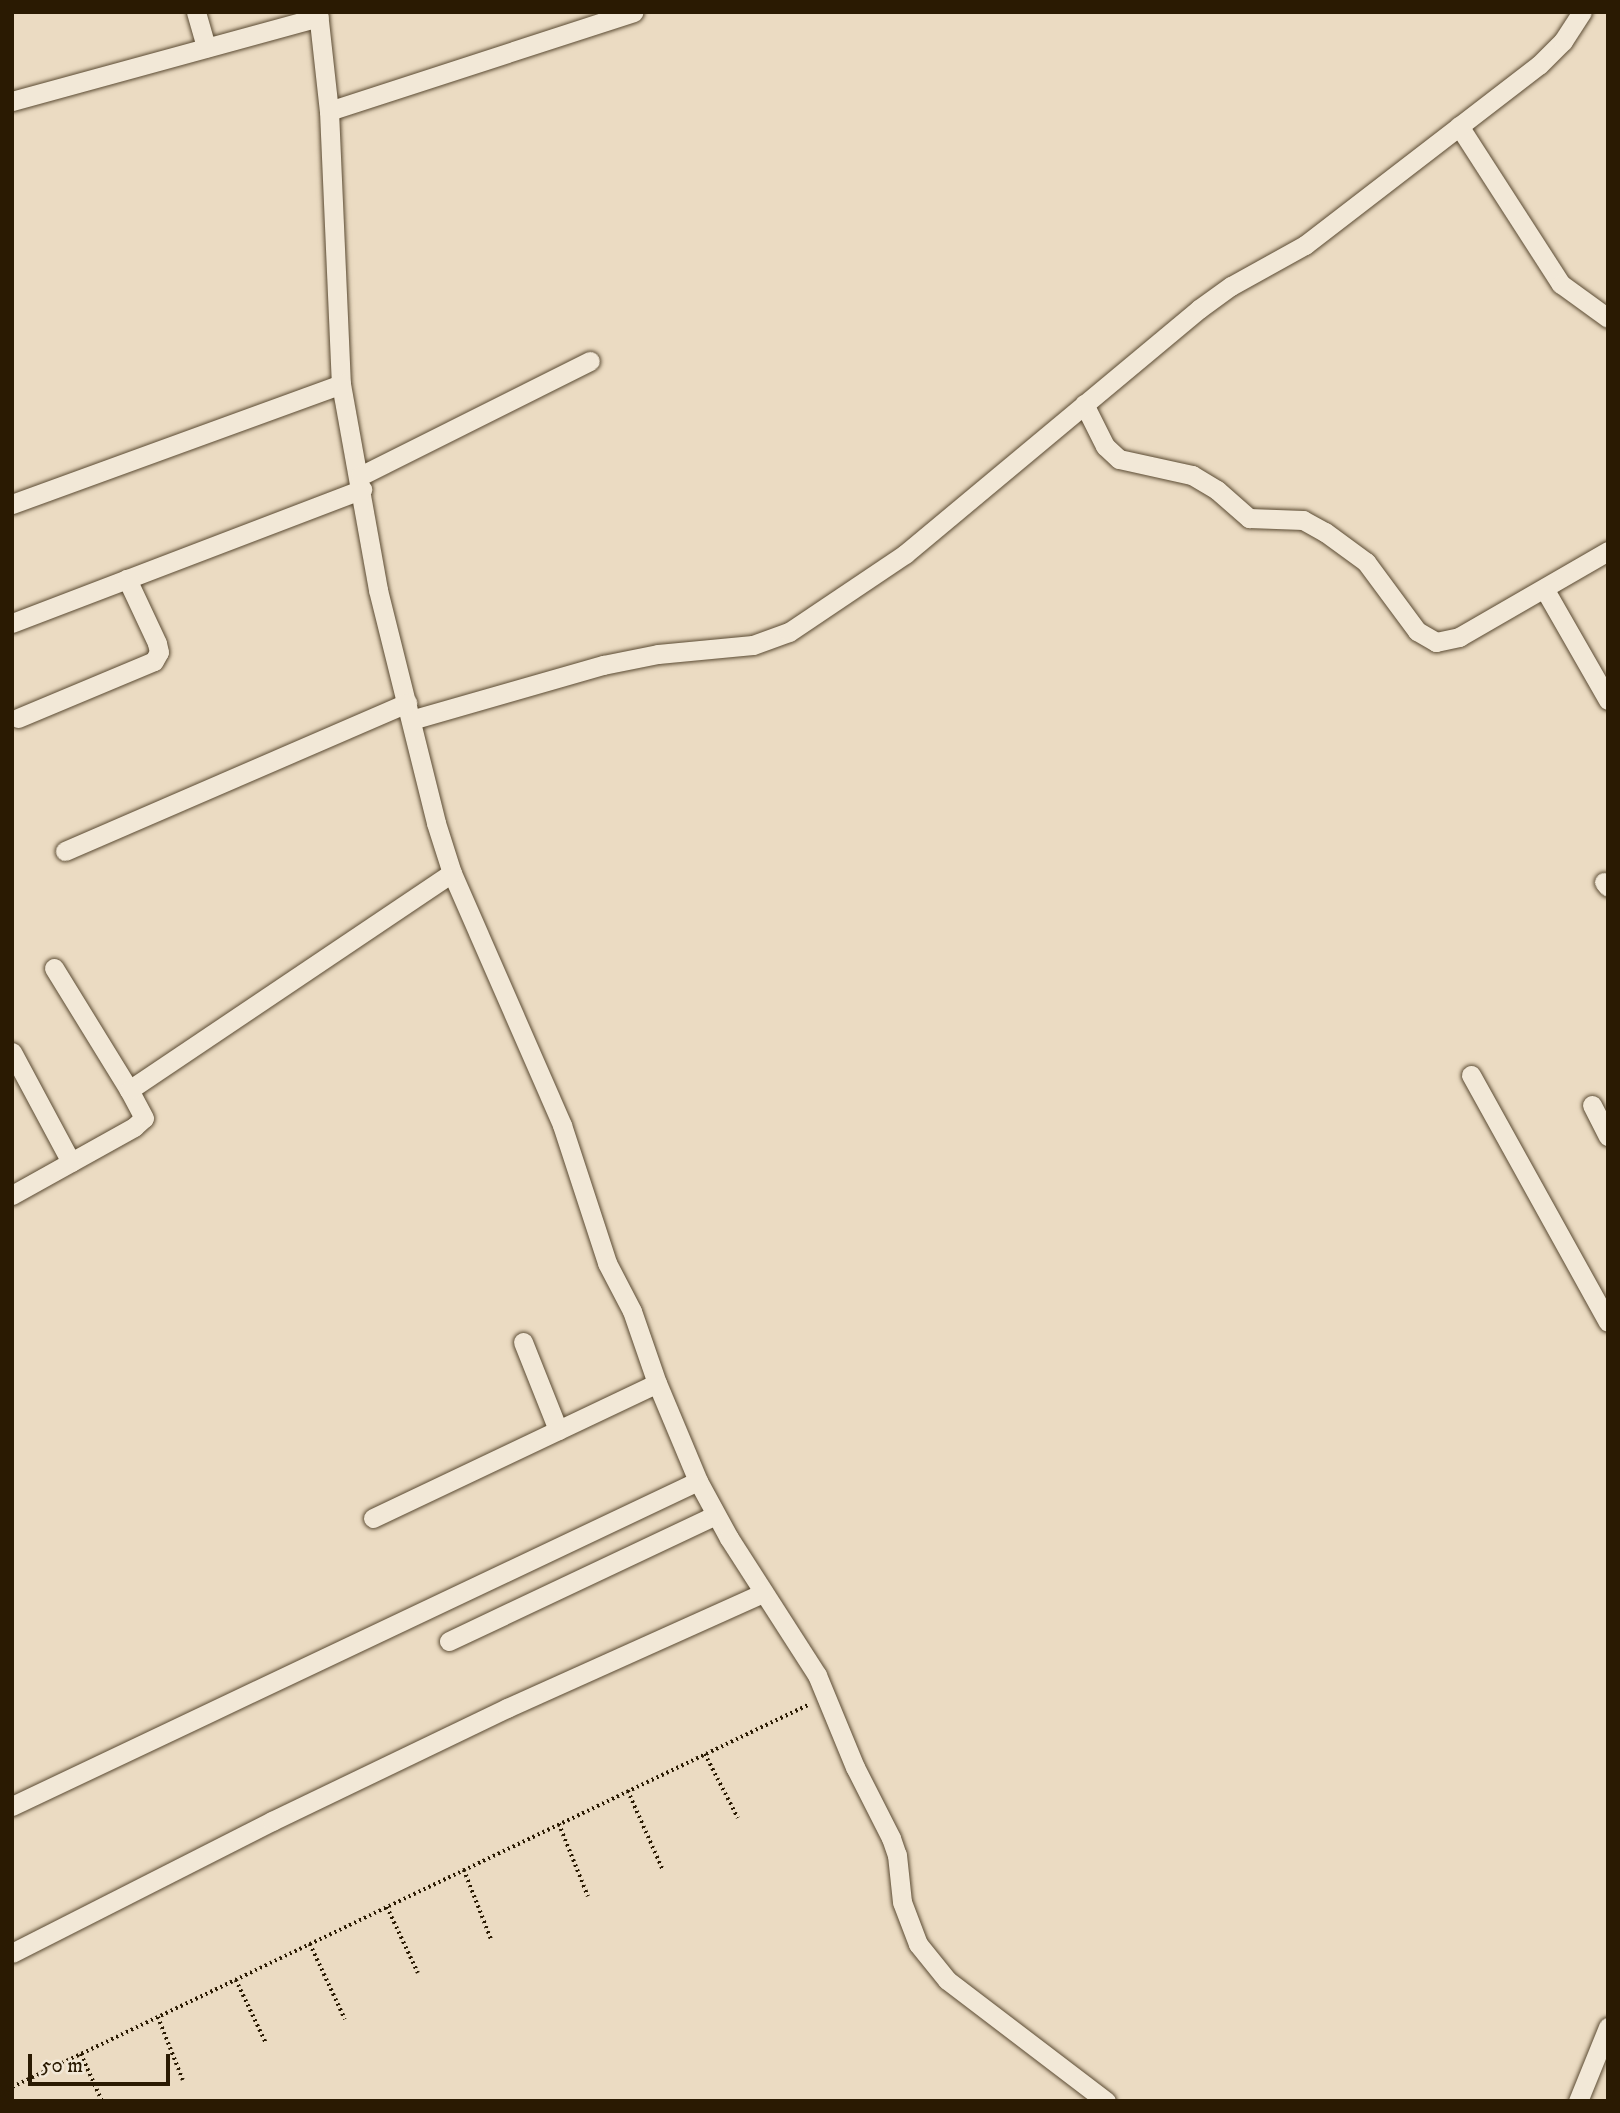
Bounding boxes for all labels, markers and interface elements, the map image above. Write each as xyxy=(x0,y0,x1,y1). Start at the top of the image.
scale bar xyxy=(32,2039,173,2084)
text: 50 m xyxy=(41,2053,83,2079)

